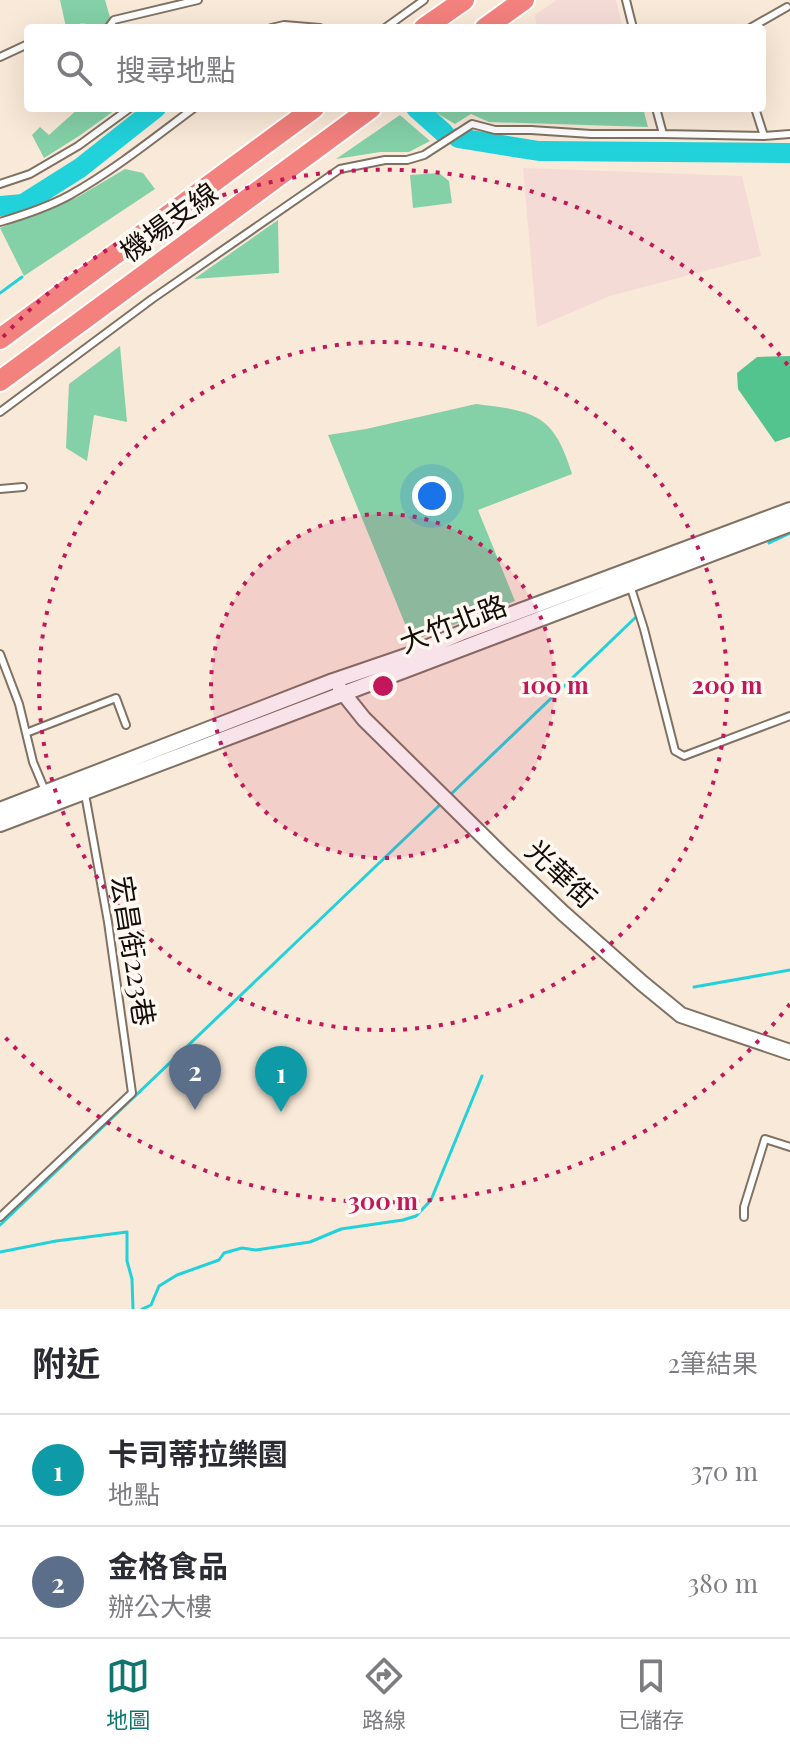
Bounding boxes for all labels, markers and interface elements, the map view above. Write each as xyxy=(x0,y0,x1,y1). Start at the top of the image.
search box xyxy=(24,24,766,112)
icon: search xyxy=(52,46,96,90)
text: 搜尋地點 xyxy=(116,49,236,89)
street label: 機場支線 xyxy=(112,173,224,269)
your location xyxy=(412,476,452,516)
street label: 大竹北路 xyxy=(394,585,511,660)
text: 100 m xyxy=(521,668,589,700)
text: 200 m xyxy=(692,668,763,700)
centre of rings xyxy=(369,672,397,700)
street label: 光華街 xyxy=(519,831,605,915)
street label: 宏昌街223巷 xyxy=(104,873,165,1028)
pin: 2 xyxy=(169,1044,221,1110)
pin: 1 xyxy=(255,1046,307,1112)
text: 300 m xyxy=(348,1184,418,1216)
text: 附近 xyxy=(32,1339,100,1385)
text: 2筆結果 xyxy=(668,1345,758,1380)
text: 卡司蒂拉樂園 xyxy=(108,1433,288,1473)
text: 1 xyxy=(53,1453,63,1488)
text: 370 m xyxy=(691,1453,758,1488)
text: 地點 xyxy=(108,1476,160,1511)
text: 金格食品 xyxy=(108,1545,228,1585)
text: 2 xyxy=(51,1565,65,1600)
text: 380 m xyxy=(688,1565,758,1600)
text: 辦公大樓 xyxy=(108,1588,212,1623)
tab: 地圖 xyxy=(106,1654,150,1734)
tab: 路線 xyxy=(362,1654,406,1734)
tab: 已儲存 xyxy=(618,1654,684,1734)

